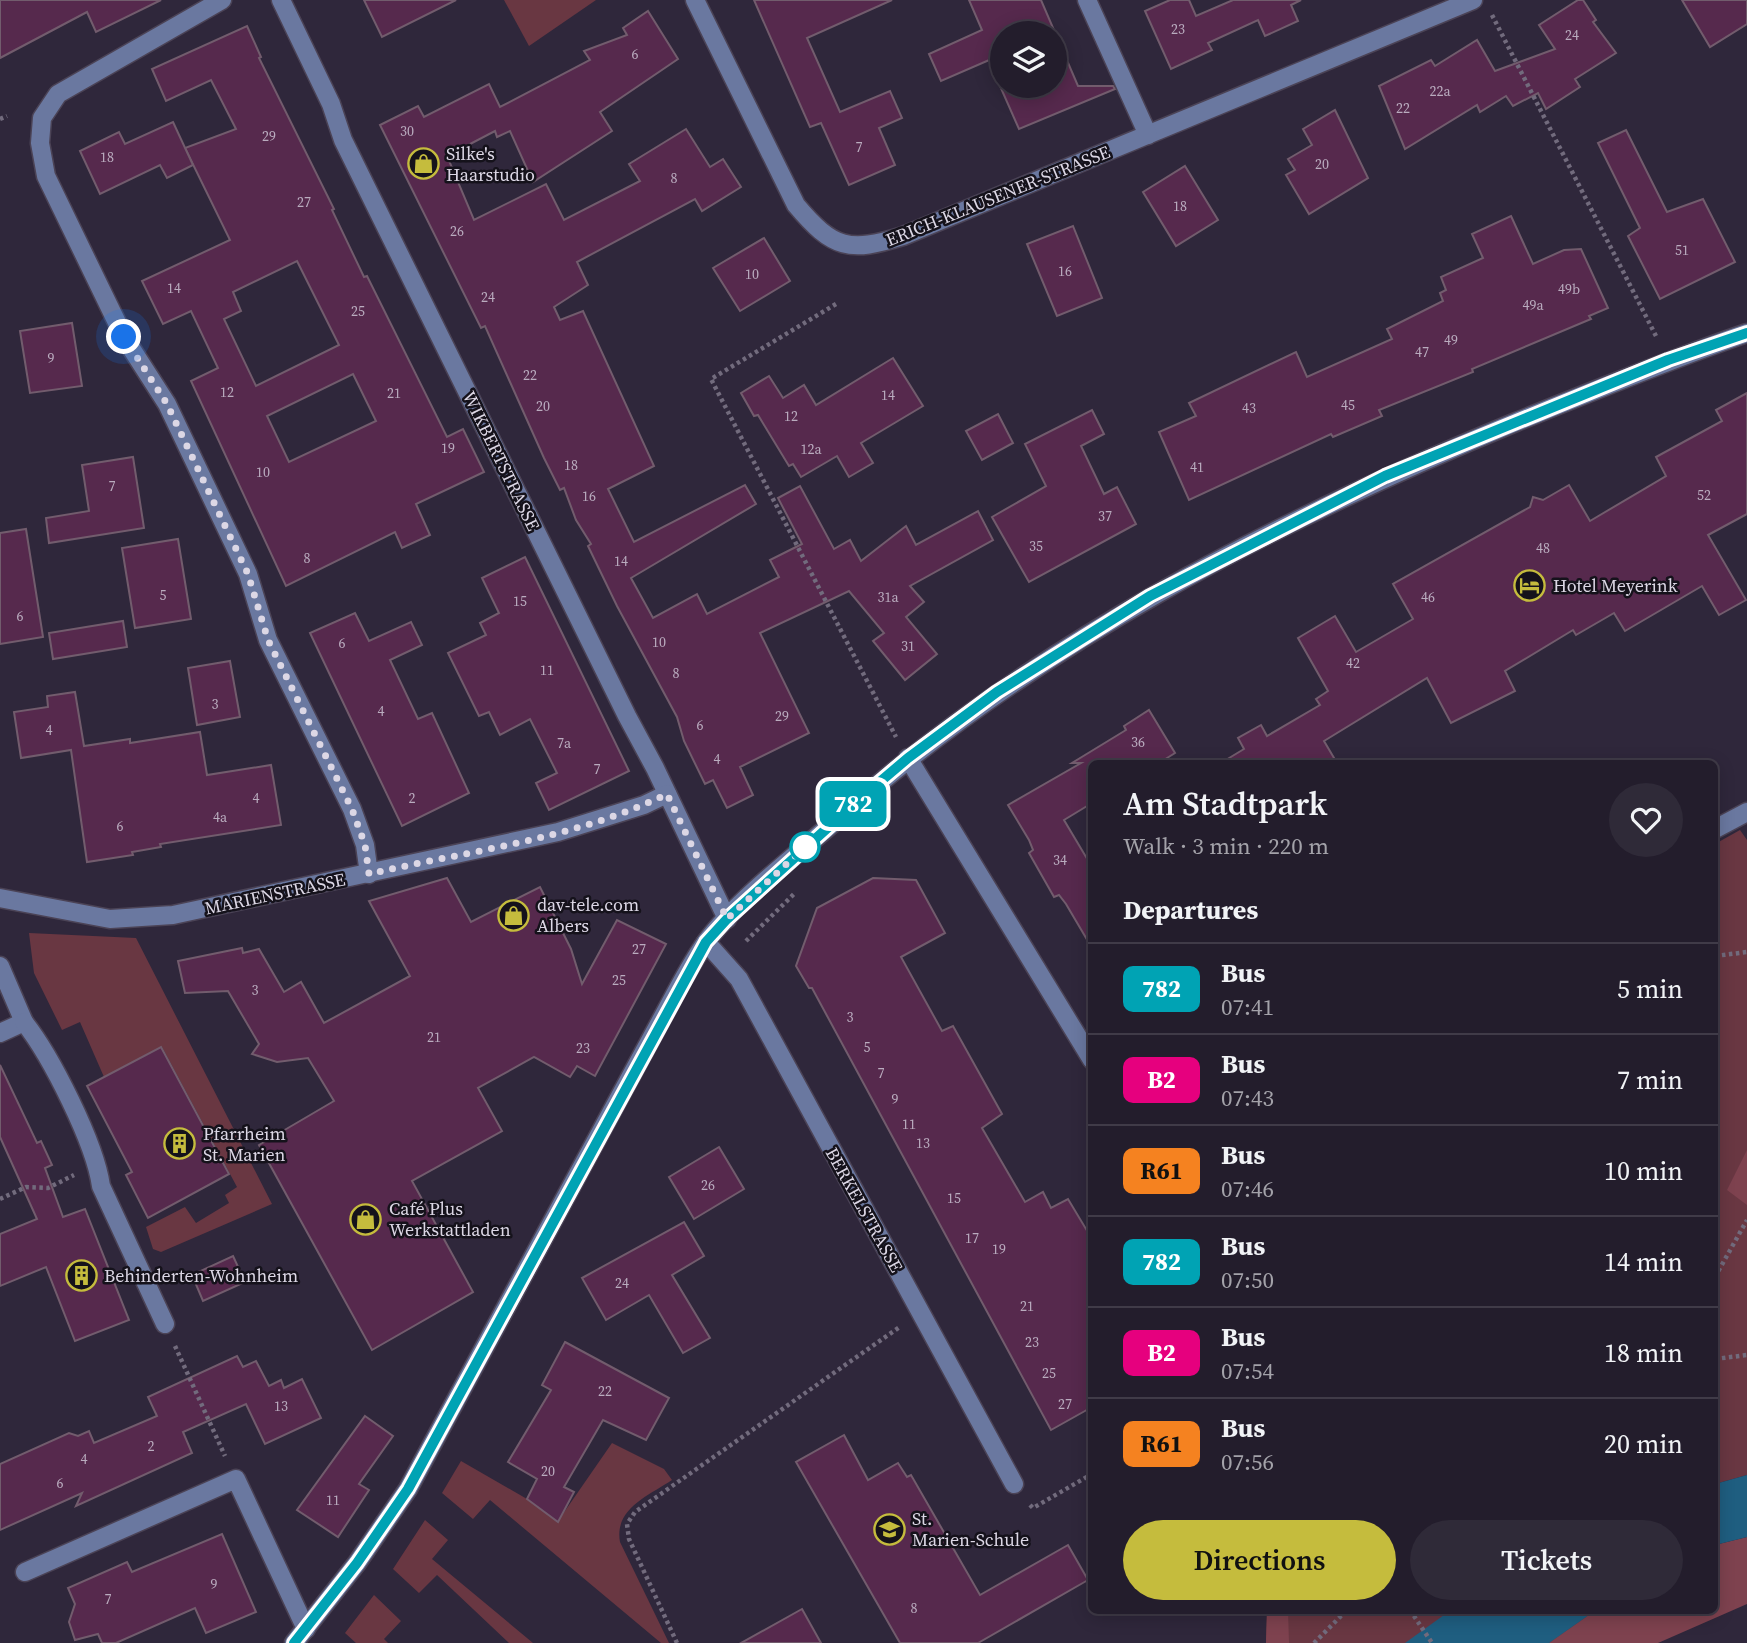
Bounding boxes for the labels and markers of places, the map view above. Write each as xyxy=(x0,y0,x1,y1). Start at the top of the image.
place label: Silke's Haarstudio xyxy=(446,141,535,187)
shop icon: Silke's Haarstudio xyxy=(406,147,440,181)
hotel icon: Hotel Meyerink xyxy=(1513,569,1547,603)
place label: Hotel Meyerink xyxy=(1553,573,1678,598)
unlabelled marker xyxy=(790,832,820,862)
place label: dav-tele.com Albers xyxy=(537,892,639,938)
shop icon: dav-tele.com Albers xyxy=(497,898,531,932)
place label: Pfarrheim St. Marien xyxy=(203,1121,286,1167)
building icon: Pfarrheim St. Marien xyxy=(163,1127,197,1161)
place label: Café Plus Werkstattladen xyxy=(389,1196,511,1242)
shop icon: Café Plus Werkstattladen xyxy=(349,1202,383,1236)
building icon: Behinderten-Wohnheim xyxy=(64,1259,98,1293)
place label: Behinderten-Wohnheim xyxy=(104,1263,298,1288)
place label: St. Marien-Schule xyxy=(912,1506,1029,1552)
school or university icon: St. Marien-Schule xyxy=(872,1512,906,1546)

